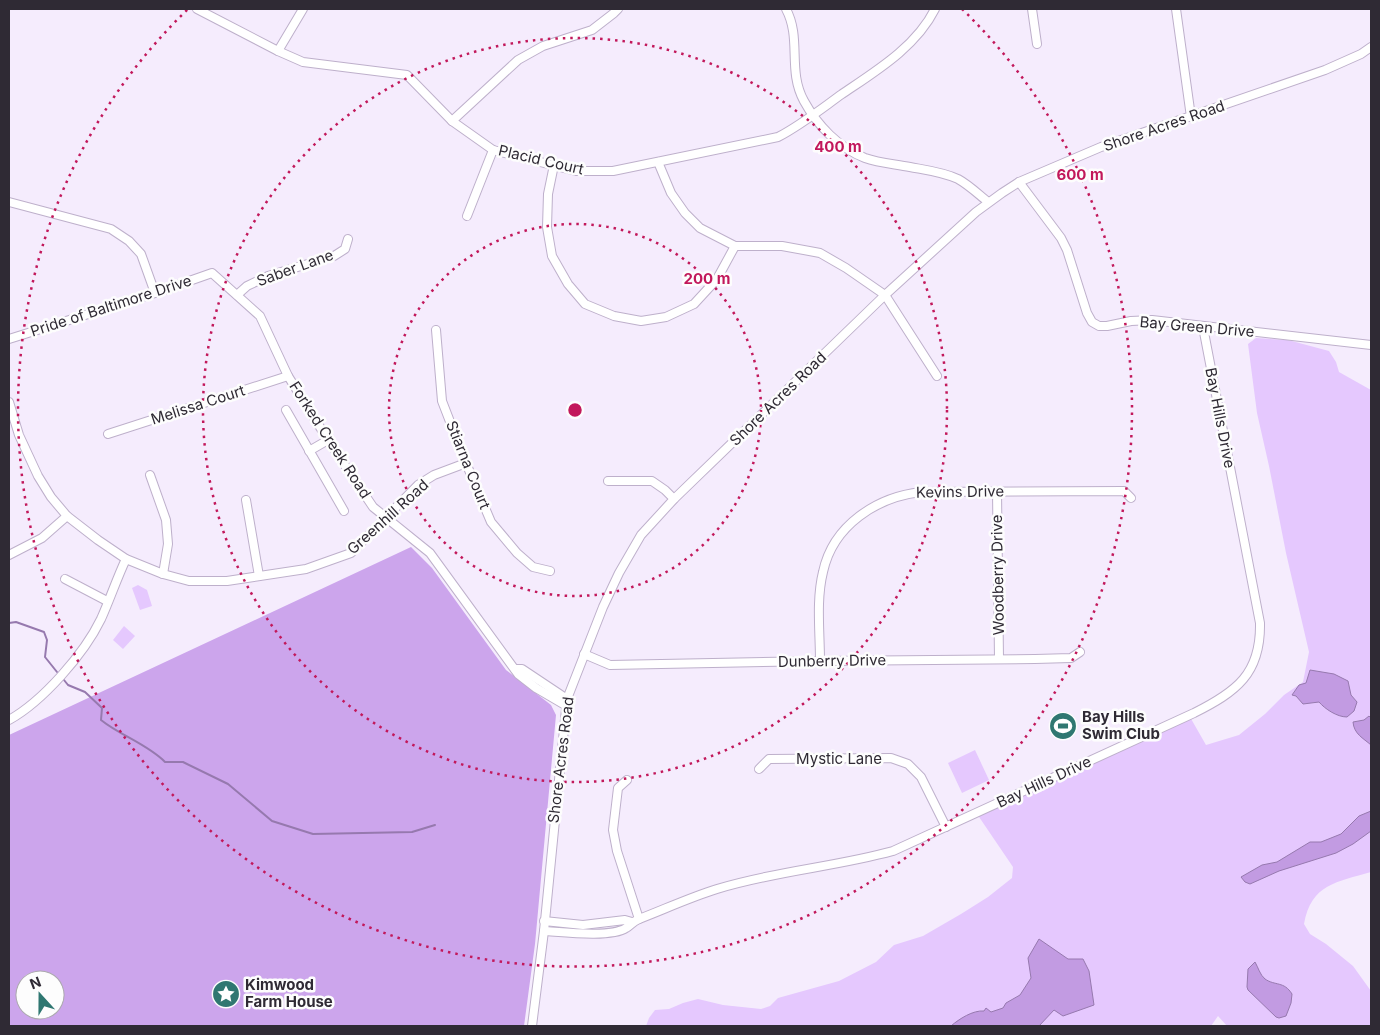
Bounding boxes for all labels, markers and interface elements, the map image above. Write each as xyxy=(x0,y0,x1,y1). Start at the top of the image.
street label: Shore Acres Road xyxy=(1101,96,1227,155)
text: 400 m xyxy=(814,137,862,156)
street label: Placid Court xyxy=(497,140,586,179)
text: 600 m xyxy=(1056,165,1104,184)
street label: Saber Lane xyxy=(254,245,336,290)
text: 200 m xyxy=(684,269,730,288)
street label: Pride of Baltimore Drive xyxy=(28,270,194,341)
street label: Bay Green Drive xyxy=(1139,312,1255,341)
street label: Shore Acres Road xyxy=(725,348,830,450)
street label: Bay Hills Drive xyxy=(1201,366,1240,470)
street label: Forked Creek Road xyxy=(286,378,375,502)
street label: Melissa Court xyxy=(148,380,247,429)
centre of rings xyxy=(566,401,584,419)
street label: Stiarna Court xyxy=(442,418,495,512)
street label: Greenhill Road xyxy=(343,475,432,558)
street label: Kevins Drive xyxy=(916,481,1004,502)
street label: Woodberry Drive xyxy=(987,514,1008,636)
street label: Dunberry Drive xyxy=(778,650,886,671)
street label: Shore Acres Road xyxy=(543,696,578,824)
place label: Bay Hills Swim Club xyxy=(1082,707,1160,743)
sports icon: Bay Hills Swim Club xyxy=(1048,711,1078,741)
street label: Mystic Lane xyxy=(796,749,882,768)
street label: Bay Hills Drive xyxy=(994,751,1094,812)
north arrow xyxy=(15,970,65,1020)
text: N xyxy=(27,973,43,992)
place label: Kimwood Farm House xyxy=(245,975,333,1011)
place icon: Kimwood Farm House xyxy=(211,979,241,1009)

